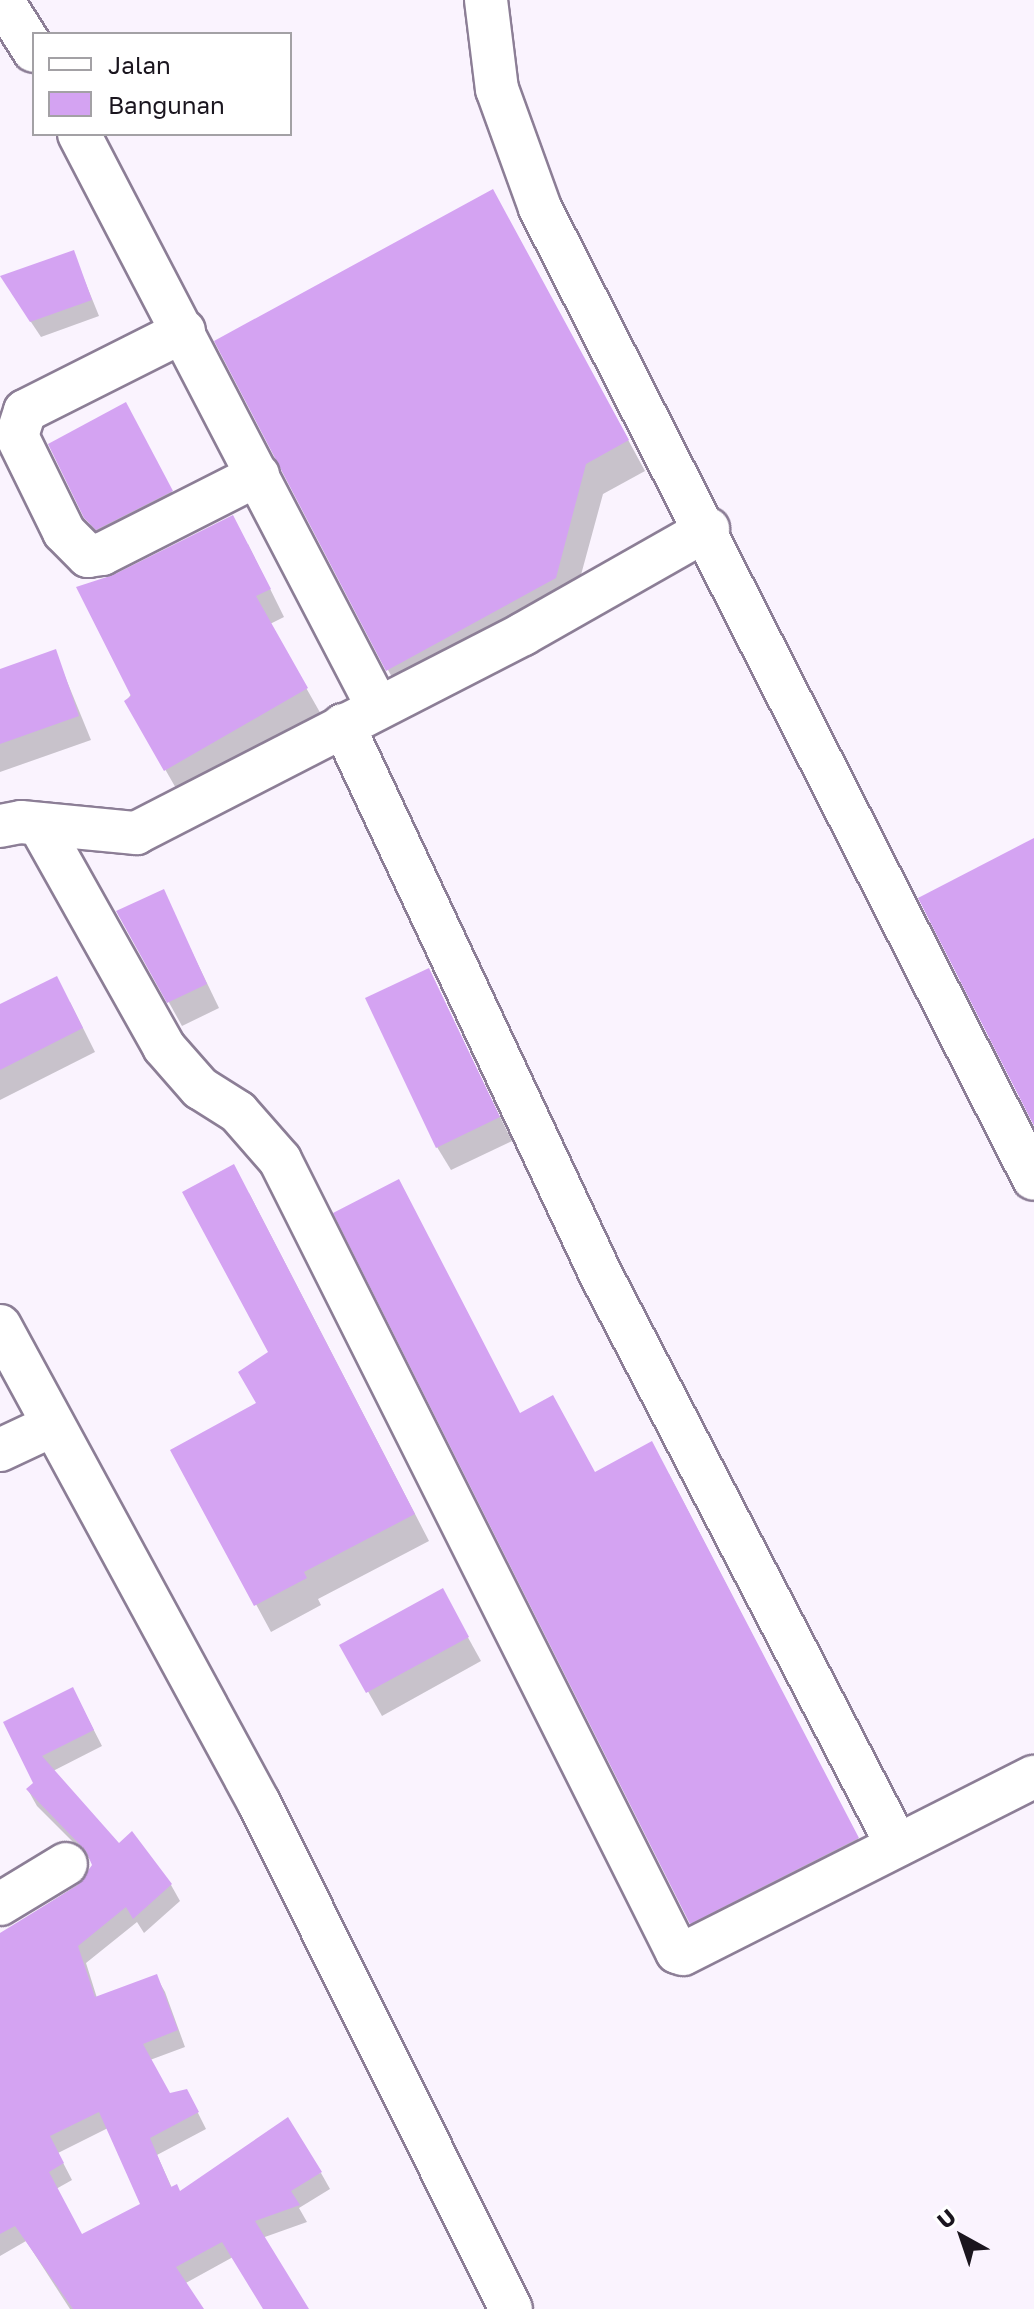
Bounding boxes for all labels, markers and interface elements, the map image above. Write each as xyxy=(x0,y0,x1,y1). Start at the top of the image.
legend xyxy=(32,32,292,136)
text: Jalan xyxy=(108,50,171,79)
text: Bangunan xyxy=(108,90,225,119)
north arrow xyxy=(922,2197,1002,2277)
text: U xyxy=(931,2203,961,2234)

